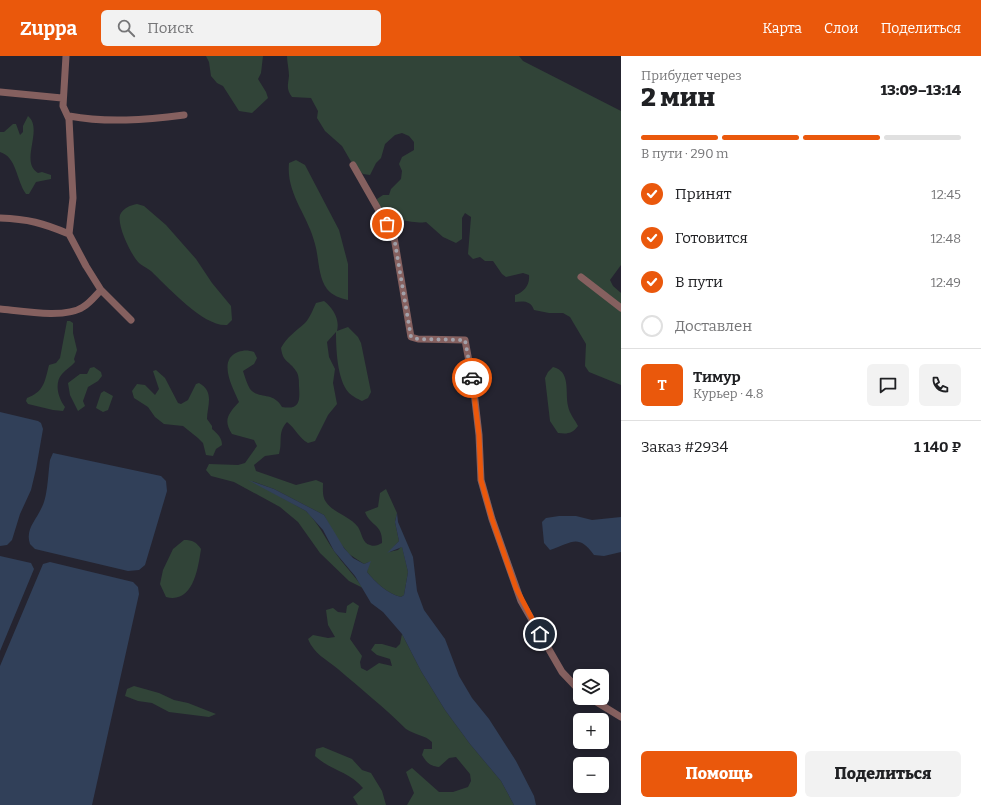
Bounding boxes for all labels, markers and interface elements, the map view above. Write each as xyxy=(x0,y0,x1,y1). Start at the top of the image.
search box xyxy=(101,10,381,46)
text: Zuppa xyxy=(20,17,77,40)
icon: search xyxy=(115,17,137,39)
text: Поиск xyxy=(147,19,194,37)
text: Карта xyxy=(762,20,802,37)
text: Слои xyxy=(824,20,859,37)
text: Поделиться xyxy=(881,20,961,37)
text: Прибудет через xyxy=(641,68,742,83)
text: 13:09–13:14 xyxy=(880,81,961,99)
text: 2 мин xyxy=(641,82,715,113)
text: В пути · 290 m xyxy=(641,146,729,161)
icon: check xyxy=(641,183,663,205)
text: Принят xyxy=(675,185,731,203)
text: 12:45 xyxy=(931,187,961,202)
pin xyxy=(370,207,404,241)
icon: bag xyxy=(376,213,398,235)
icon: check xyxy=(641,227,663,249)
text: Готовится xyxy=(675,229,748,247)
text: 12:48 xyxy=(931,231,961,246)
icon: check xyxy=(641,271,663,293)
text: В пути xyxy=(675,273,723,291)
text: 12:49 xyxy=(931,275,961,290)
text: Доставлен xyxy=(675,317,752,335)
courier xyxy=(452,358,492,398)
button: chat xyxy=(867,364,909,406)
button: phone xyxy=(919,364,961,406)
icon: car xyxy=(461,367,483,389)
text: Тимур xyxy=(693,368,741,386)
text: Т xyxy=(657,376,667,394)
text: Курьер · 4.8 xyxy=(693,386,764,401)
text: Заказ #2934 xyxy=(641,438,728,456)
text: 1 140 ₽ xyxy=(914,438,961,456)
pin xyxy=(523,617,557,651)
icon: home xyxy=(529,623,551,645)
map controls xyxy=(573,669,609,793)
button: layers xyxy=(573,669,609,705)
button: + xyxy=(573,713,609,749)
button: Помощь xyxy=(641,751,797,797)
button: Поделиться xyxy=(805,751,961,797)
button: − xyxy=(573,757,609,793)

